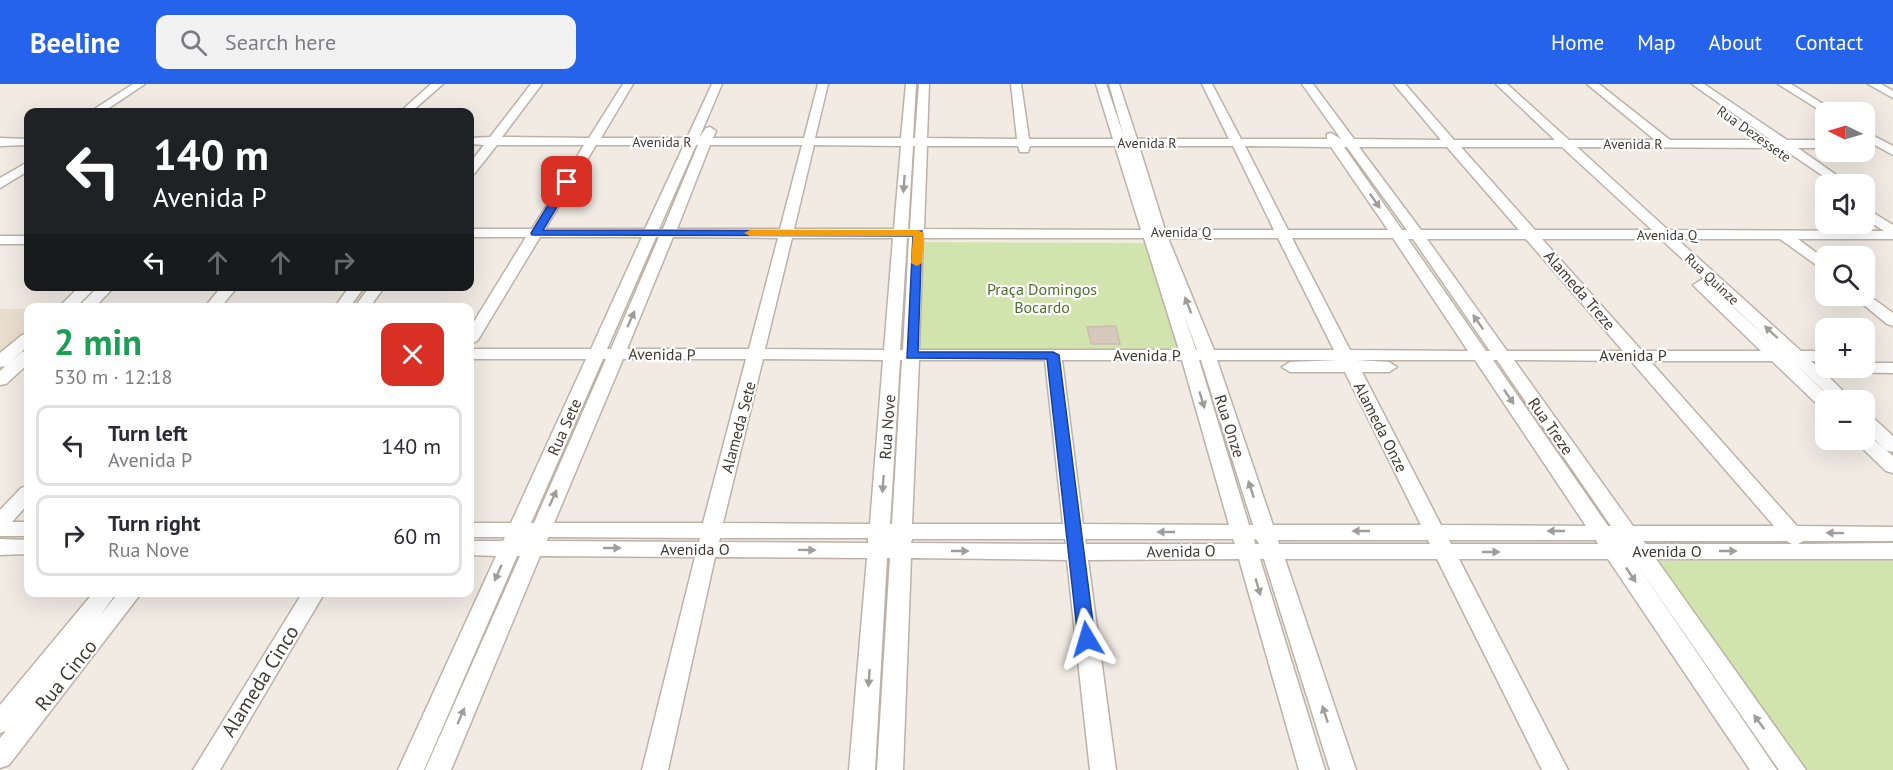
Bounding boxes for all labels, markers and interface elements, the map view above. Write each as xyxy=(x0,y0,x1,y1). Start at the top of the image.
search box xyxy=(156,15,576,69)
text: Beeline xyxy=(30,24,120,61)
icon: search xyxy=(177,26,210,59)
text: Search here xyxy=(225,28,336,56)
text: Home xyxy=(1551,29,1604,56)
text: Map xyxy=(1637,29,1676,56)
text: About xyxy=(1709,29,1762,56)
text: Contact xyxy=(1795,29,1863,56)
street label: Rua Dezessete xyxy=(1713,102,1795,166)
north arrow xyxy=(1815,102,1875,162)
map controls xyxy=(1815,102,1875,450)
text: 140 m xyxy=(153,127,269,182)
icon: left xyxy=(54,132,132,210)
street label: Avenida R xyxy=(632,133,692,151)
street label: Avenida R xyxy=(1117,134,1177,152)
street label: Avenida R xyxy=(1603,135,1663,153)
pin xyxy=(541,156,592,207)
icon: arrive xyxy=(550,165,583,198)
button: sound xyxy=(1815,174,1875,234)
one-way arrow xyxy=(899,175,908,194)
text: Avenida P xyxy=(153,180,267,214)
one-way arrow xyxy=(1369,193,1381,209)
street label: Avenida Q xyxy=(1151,223,1212,241)
street label: Avenida Q xyxy=(1637,226,1698,244)
icon: left xyxy=(138,246,171,279)
icon: ahead xyxy=(201,246,234,279)
icon: ahead xyxy=(264,246,297,279)
icon: right xyxy=(327,246,360,279)
street label: Alameda Treze xyxy=(1540,246,1620,334)
button: search xyxy=(1815,246,1875,306)
street label: Rua Quinze xyxy=(1681,249,1743,309)
park label: Praça Domingos Bocardo xyxy=(987,279,1097,317)
one-way arrow xyxy=(1183,296,1192,314)
one-way arrow xyxy=(627,310,636,328)
one-way arrow xyxy=(1472,315,1484,331)
text: 2 min xyxy=(54,318,142,365)
button: + xyxy=(1815,318,1875,378)
button: close xyxy=(381,323,444,386)
one-way arrow xyxy=(1763,325,1778,339)
street label: Avenida P xyxy=(628,343,696,365)
street label: Avenida P xyxy=(1113,345,1181,365)
street label: Avenida P xyxy=(1599,345,1667,365)
text: 530 m · 12:18 xyxy=(54,364,172,390)
street label: Alameda Sete xyxy=(716,379,760,475)
street label: Alameda Onze xyxy=(1350,379,1412,475)
one-way arrow xyxy=(1503,388,1515,404)
button: − xyxy=(1815,390,1875,450)
one-way arrow xyxy=(1198,391,1207,409)
street label: Rua Onze xyxy=(1210,392,1250,460)
street label: Rua Nove xyxy=(875,394,899,460)
street label: Rua Treze xyxy=(1524,394,1578,458)
street label: Rua Sete xyxy=(543,395,585,459)
text: Turn left xyxy=(108,419,188,447)
icon: left xyxy=(57,429,90,462)
text: 140 m xyxy=(381,432,441,460)
text: Avenida P xyxy=(108,447,192,473)
one-way arrow xyxy=(878,474,887,493)
one-way arrow xyxy=(1246,480,1255,498)
one-way arrow xyxy=(548,488,558,506)
text: Turn right xyxy=(108,509,200,537)
icon: right xyxy=(57,519,90,552)
text: 60 m xyxy=(393,522,441,550)
one-way arrow xyxy=(1351,526,1370,536)
one-way arrow xyxy=(1156,527,1175,537)
one-way arrow xyxy=(1546,527,1565,536)
one-way arrow xyxy=(1825,528,1844,538)
text: Rua Nove xyxy=(108,537,189,563)
street label: Avenida O xyxy=(660,539,730,559)
street label: Avenida O xyxy=(1146,540,1216,562)
street label: Avenida O xyxy=(1632,541,1702,561)
one-way arrow xyxy=(602,543,621,553)
one-way arrow xyxy=(797,545,816,555)
one-way arrow xyxy=(950,546,969,556)
one-way arrow xyxy=(1718,546,1737,556)
one-way arrow xyxy=(1481,547,1500,557)
one-way arrow xyxy=(493,564,503,582)
one-way arrow xyxy=(1625,567,1637,583)
one-way arrow xyxy=(1254,578,1263,596)
position arrow xyxy=(1055,607,1119,671)
street label: Alameda Cinco xyxy=(215,620,305,742)
street label: Rua Cinco xyxy=(29,634,103,716)
one-way arrow xyxy=(864,669,874,688)
one-way arrow xyxy=(1319,705,1329,723)
one-way arrow xyxy=(457,707,466,725)
one-way arrow xyxy=(1753,715,1765,731)

